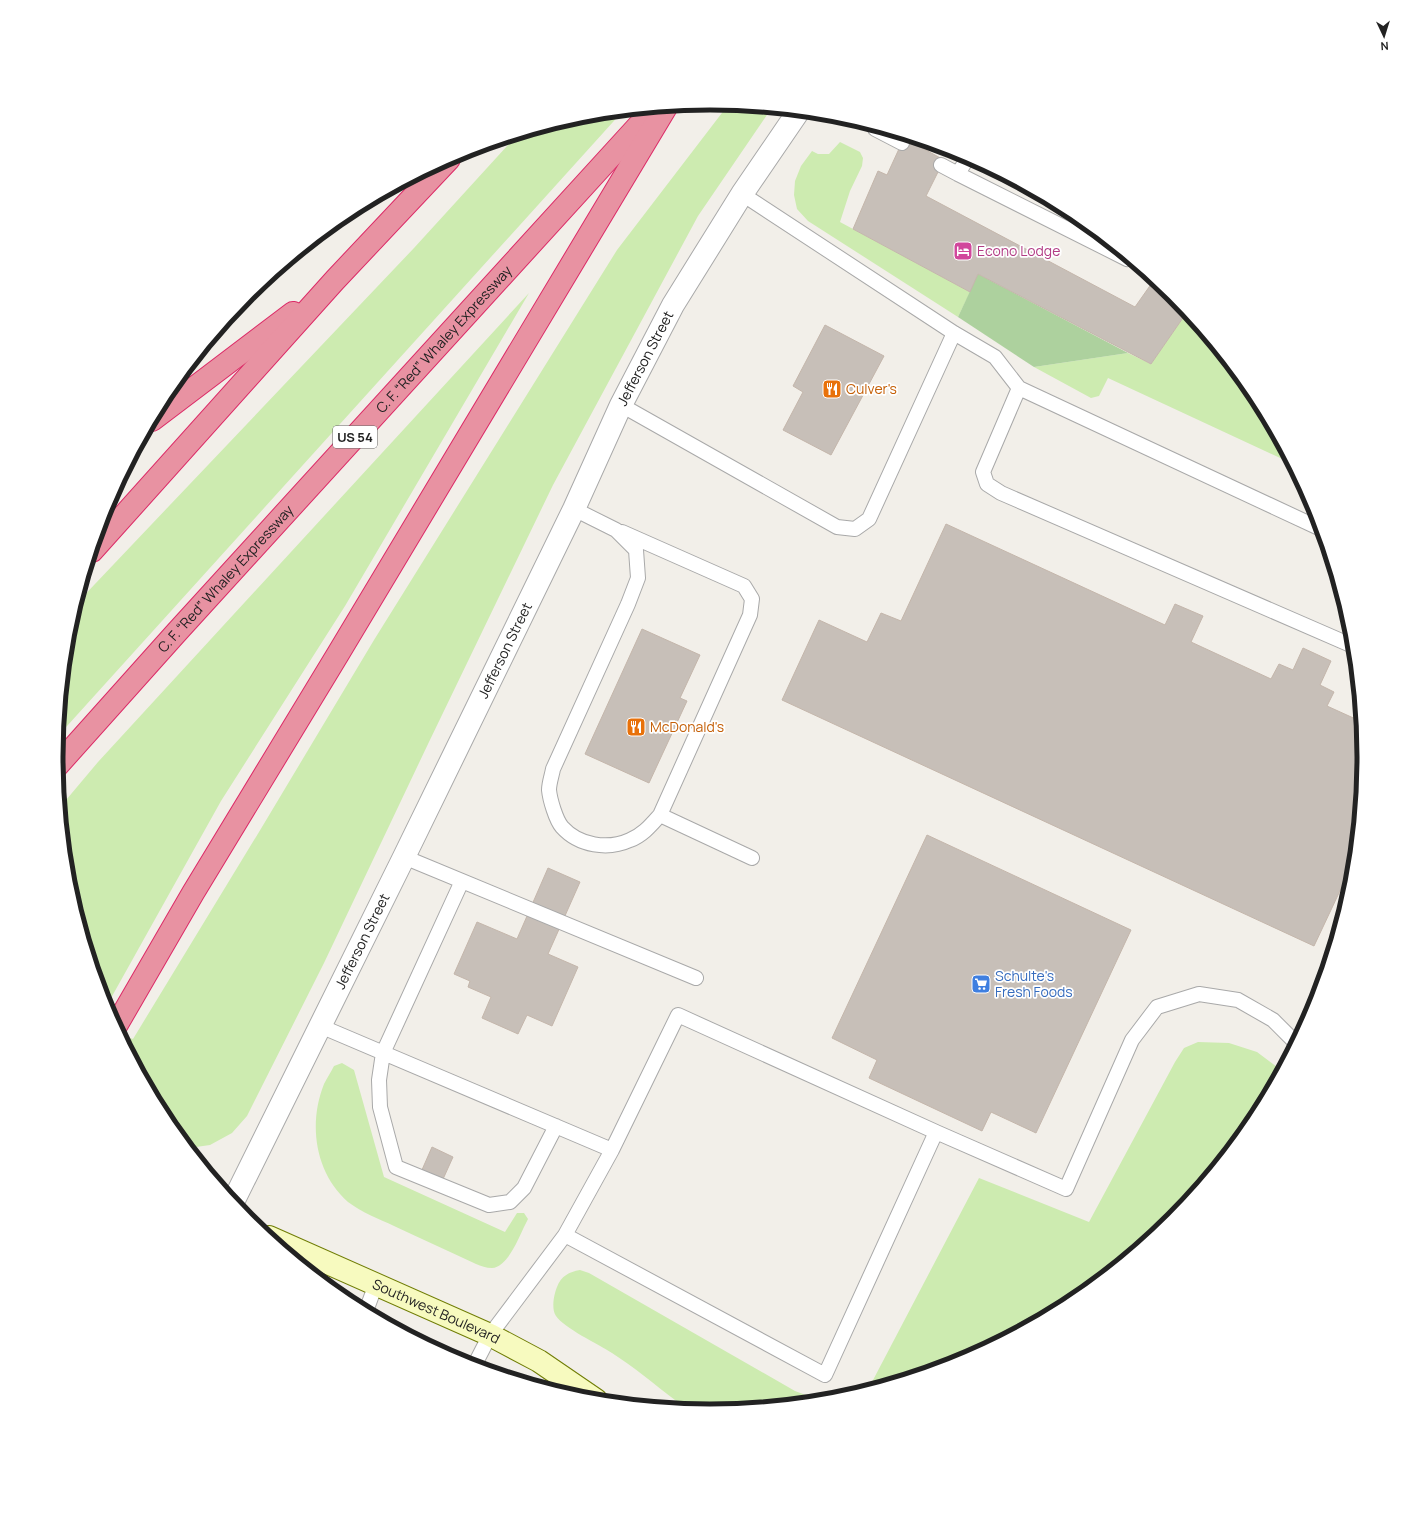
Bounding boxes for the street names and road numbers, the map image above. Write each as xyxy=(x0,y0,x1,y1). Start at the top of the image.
street label: C. F. “Red” Whaley Expressway xyxy=(371,261,516,417)
street label: Jefferson Street xyxy=(612,307,678,409)
road number: US 54 xyxy=(333,426,377,448)
street label: C. F. “Red” Whaley Expressway xyxy=(153,500,298,656)
street label: Jefferson Street xyxy=(473,599,536,701)
street label: Jefferson Street xyxy=(330,890,394,992)
street label: Southwest Boulevard xyxy=(370,1274,504,1348)

